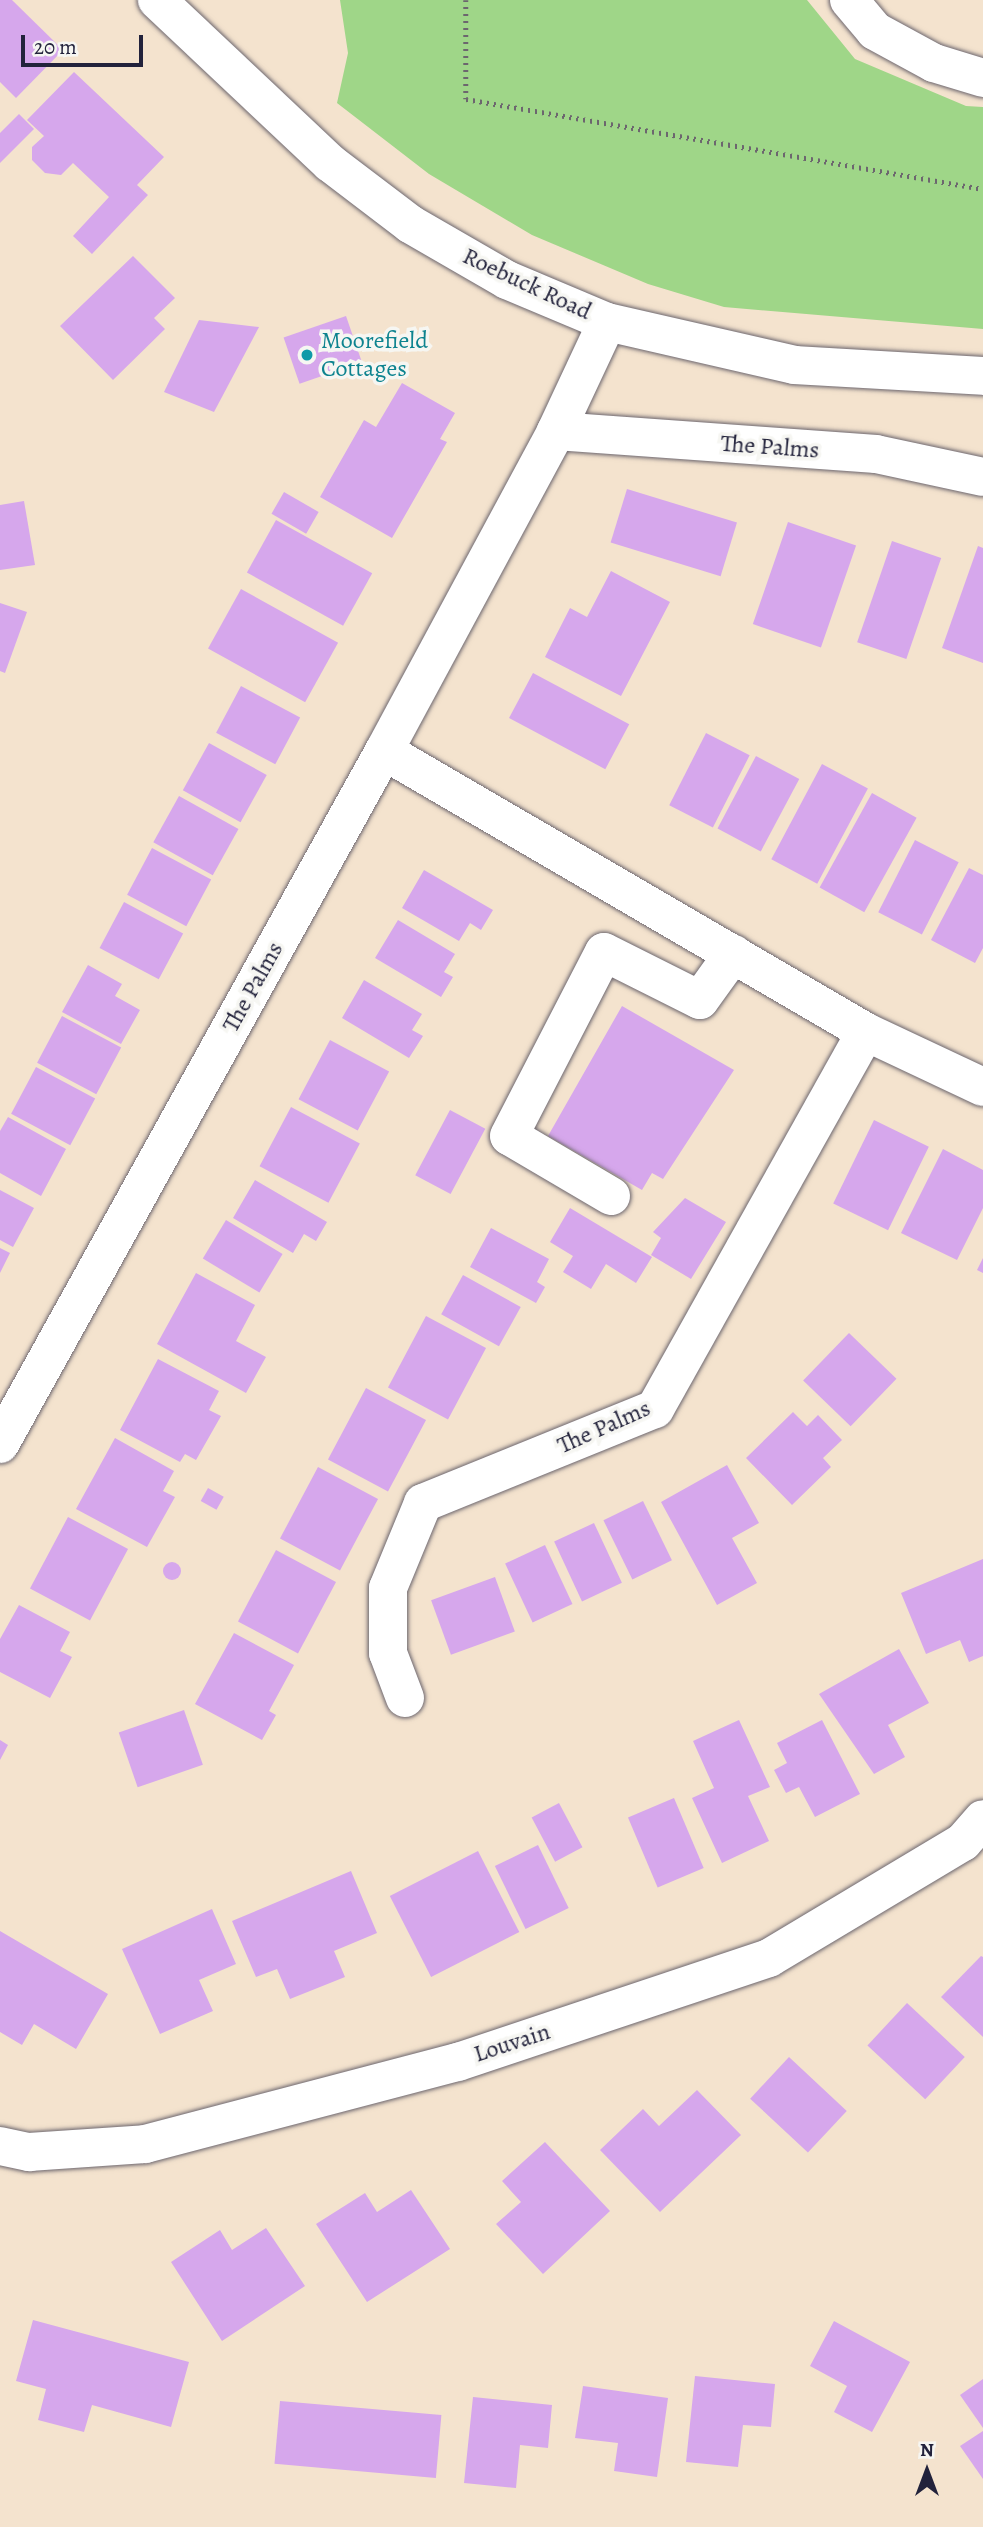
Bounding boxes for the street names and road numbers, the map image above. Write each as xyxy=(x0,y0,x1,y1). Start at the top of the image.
street label: Roebuck Road xyxy=(458,242,596,326)
street label: The Palms xyxy=(720,429,820,465)
street label: The Palms xyxy=(216,937,290,1037)
street label: The Palms xyxy=(553,1394,655,1460)
street label: Louvain xyxy=(470,2017,554,2069)

